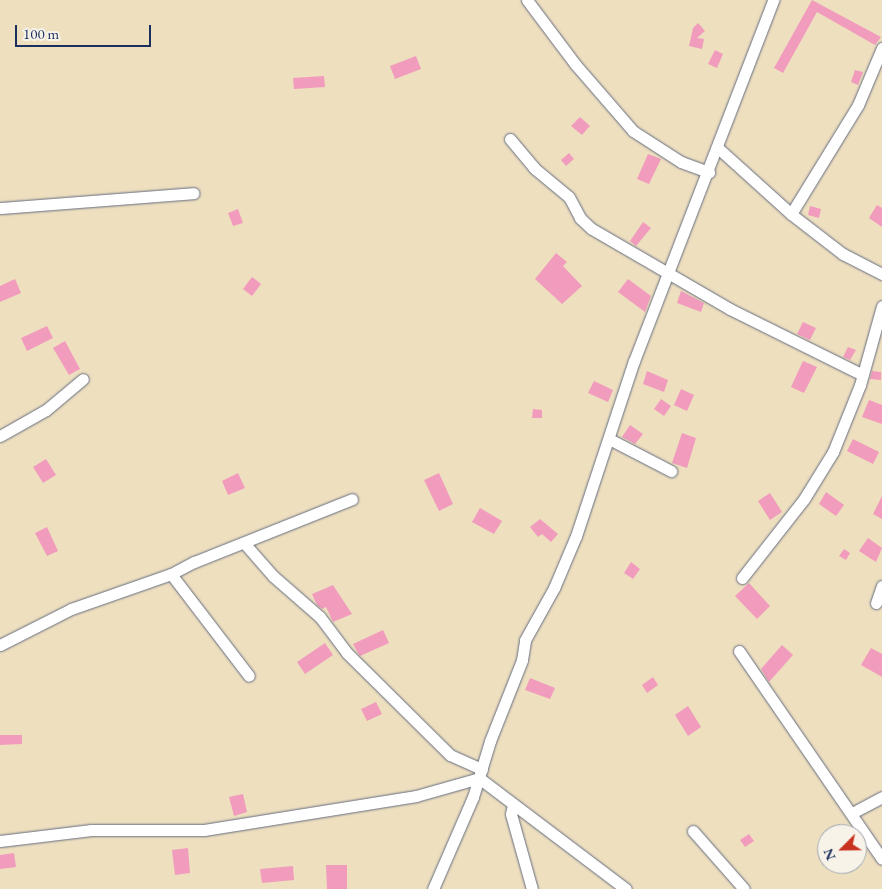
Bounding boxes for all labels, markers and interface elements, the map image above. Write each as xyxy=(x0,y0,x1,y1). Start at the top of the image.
scale bar xyxy=(18,15,154,47)
text: 100 m xyxy=(23,24,59,43)
north arrow xyxy=(817,824,867,874)
text: N xyxy=(819,846,840,863)

